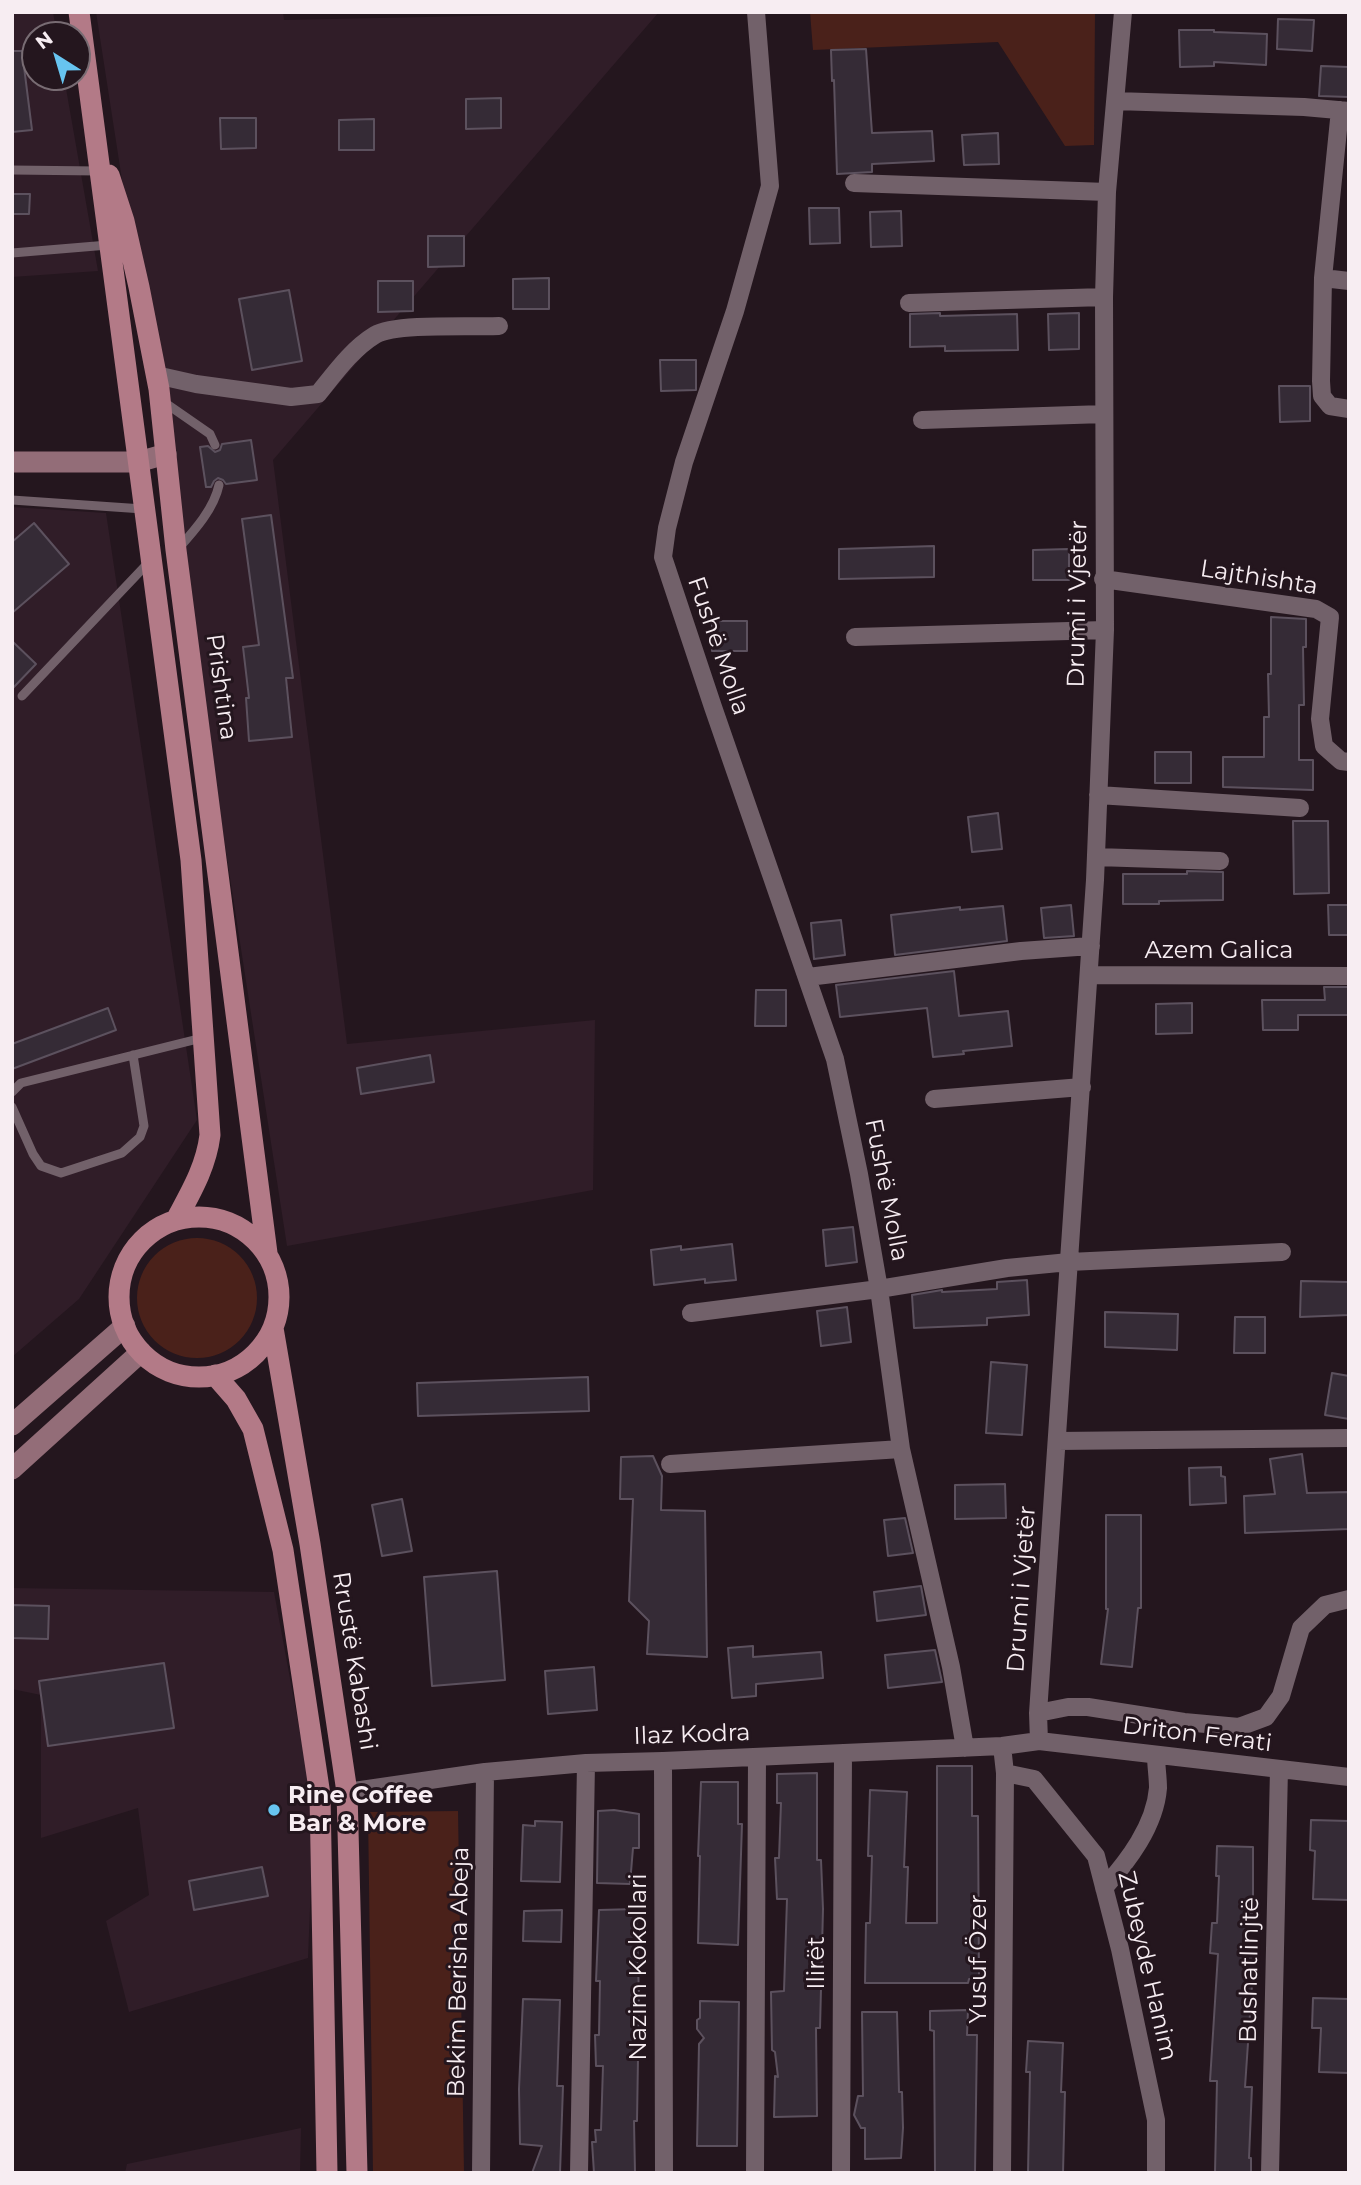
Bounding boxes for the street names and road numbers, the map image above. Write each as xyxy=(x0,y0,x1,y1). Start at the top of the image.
street label: Drumi i Vjetër xyxy=(1062,520,1094,688)
street label: Lajthishta xyxy=(1198,554,1320,602)
street label: Fushë Molla xyxy=(681,573,755,719)
street label: Prishtina xyxy=(199,632,243,742)
street label: Azem Galica xyxy=(1145,937,1293,965)
street label: Fushë Molla xyxy=(858,1116,914,1264)
street label: Drumi i Vjetër xyxy=(1002,1505,1042,1673)
street label: Rrustë Kabashi xyxy=(326,1570,382,1752)
street label: Driton Ferati xyxy=(1120,1712,1274,1758)
street label: Ilaz Kodra xyxy=(633,1719,751,1751)
street label: Bekim Berisha Abeja xyxy=(442,1846,476,2098)
street label: Zubeyde Hanim xyxy=(1111,1868,1183,2064)
street label: Nazim Kokollari xyxy=(625,1873,653,2061)
street label: Yusuf Özer xyxy=(965,1894,993,2024)
street label: Bushatlinjtë xyxy=(1234,1897,1266,2043)
street label: Ilirët xyxy=(803,1936,831,1990)

